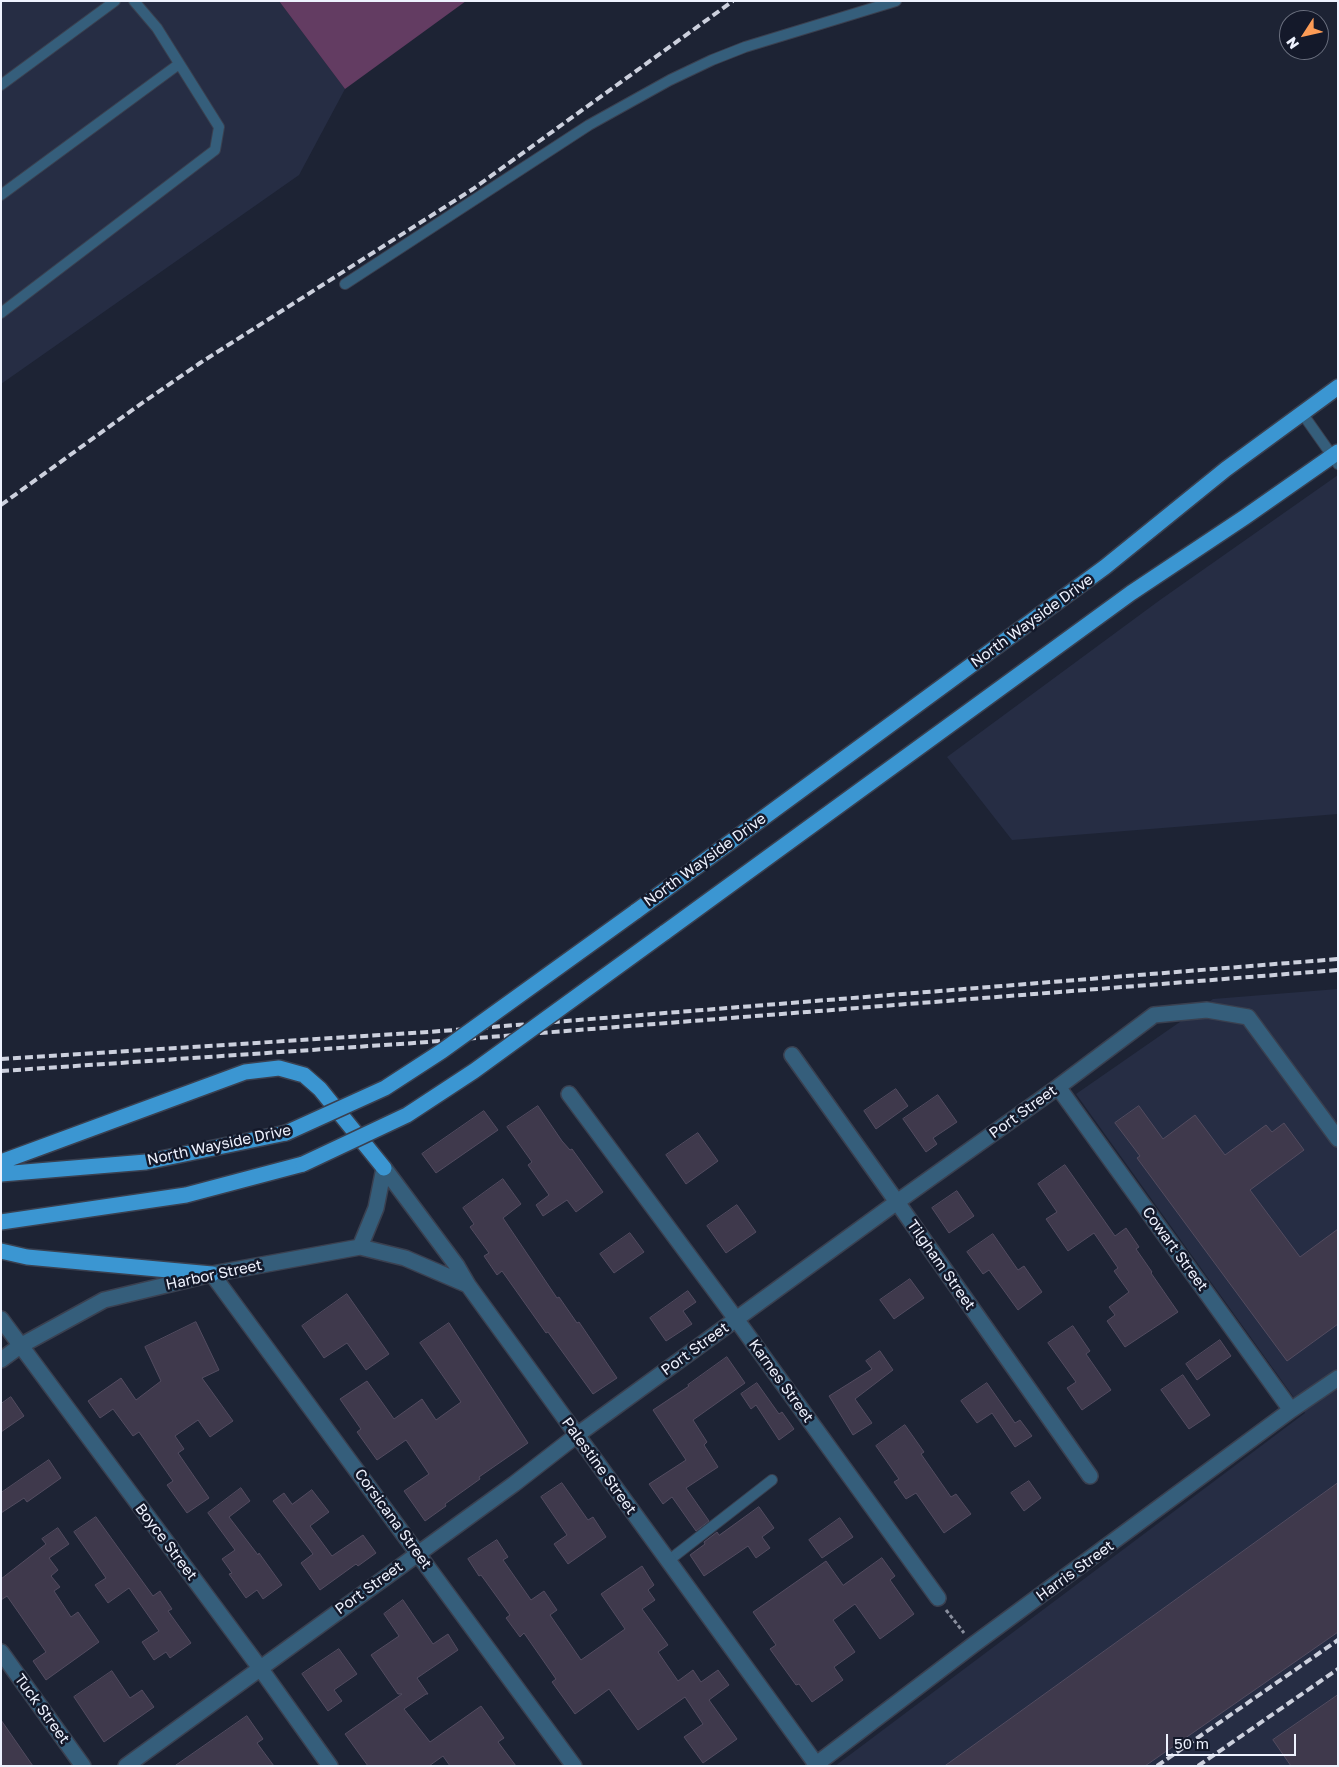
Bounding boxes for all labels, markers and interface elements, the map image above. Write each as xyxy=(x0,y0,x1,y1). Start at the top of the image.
north arrow xyxy=(1279,10,1329,60)
text: N xyxy=(1282,34,1302,53)
street label: North Wayside Drive xyxy=(967,571,1097,671)
street label: North Wayside Drive xyxy=(640,810,770,910)
street label: Port Street xyxy=(986,1082,1060,1142)
street label: North Wayside Drive xyxy=(145,1121,293,1169)
street label: Cowart Street xyxy=(1138,1203,1212,1295)
street label: Tilgham Street xyxy=(903,1216,979,1314)
street label: Harbor Street xyxy=(164,1256,264,1294)
street label: Port Street xyxy=(658,1319,732,1379)
street label: Karnes Street xyxy=(745,1336,817,1426)
street label: Palestine Street xyxy=(558,1414,640,1518)
street label: Corsicana Street xyxy=(351,1465,435,1573)
street label: Boyce Street xyxy=(131,1500,201,1584)
street label: Harris Street xyxy=(1033,1537,1117,1605)
street label: Port Street xyxy=(332,1558,406,1618)
street label: Tuck Street xyxy=(11,1671,73,1747)
scale bar xyxy=(1169,1724,1299,1756)
text: 50 m xyxy=(1174,1734,1209,1752)

